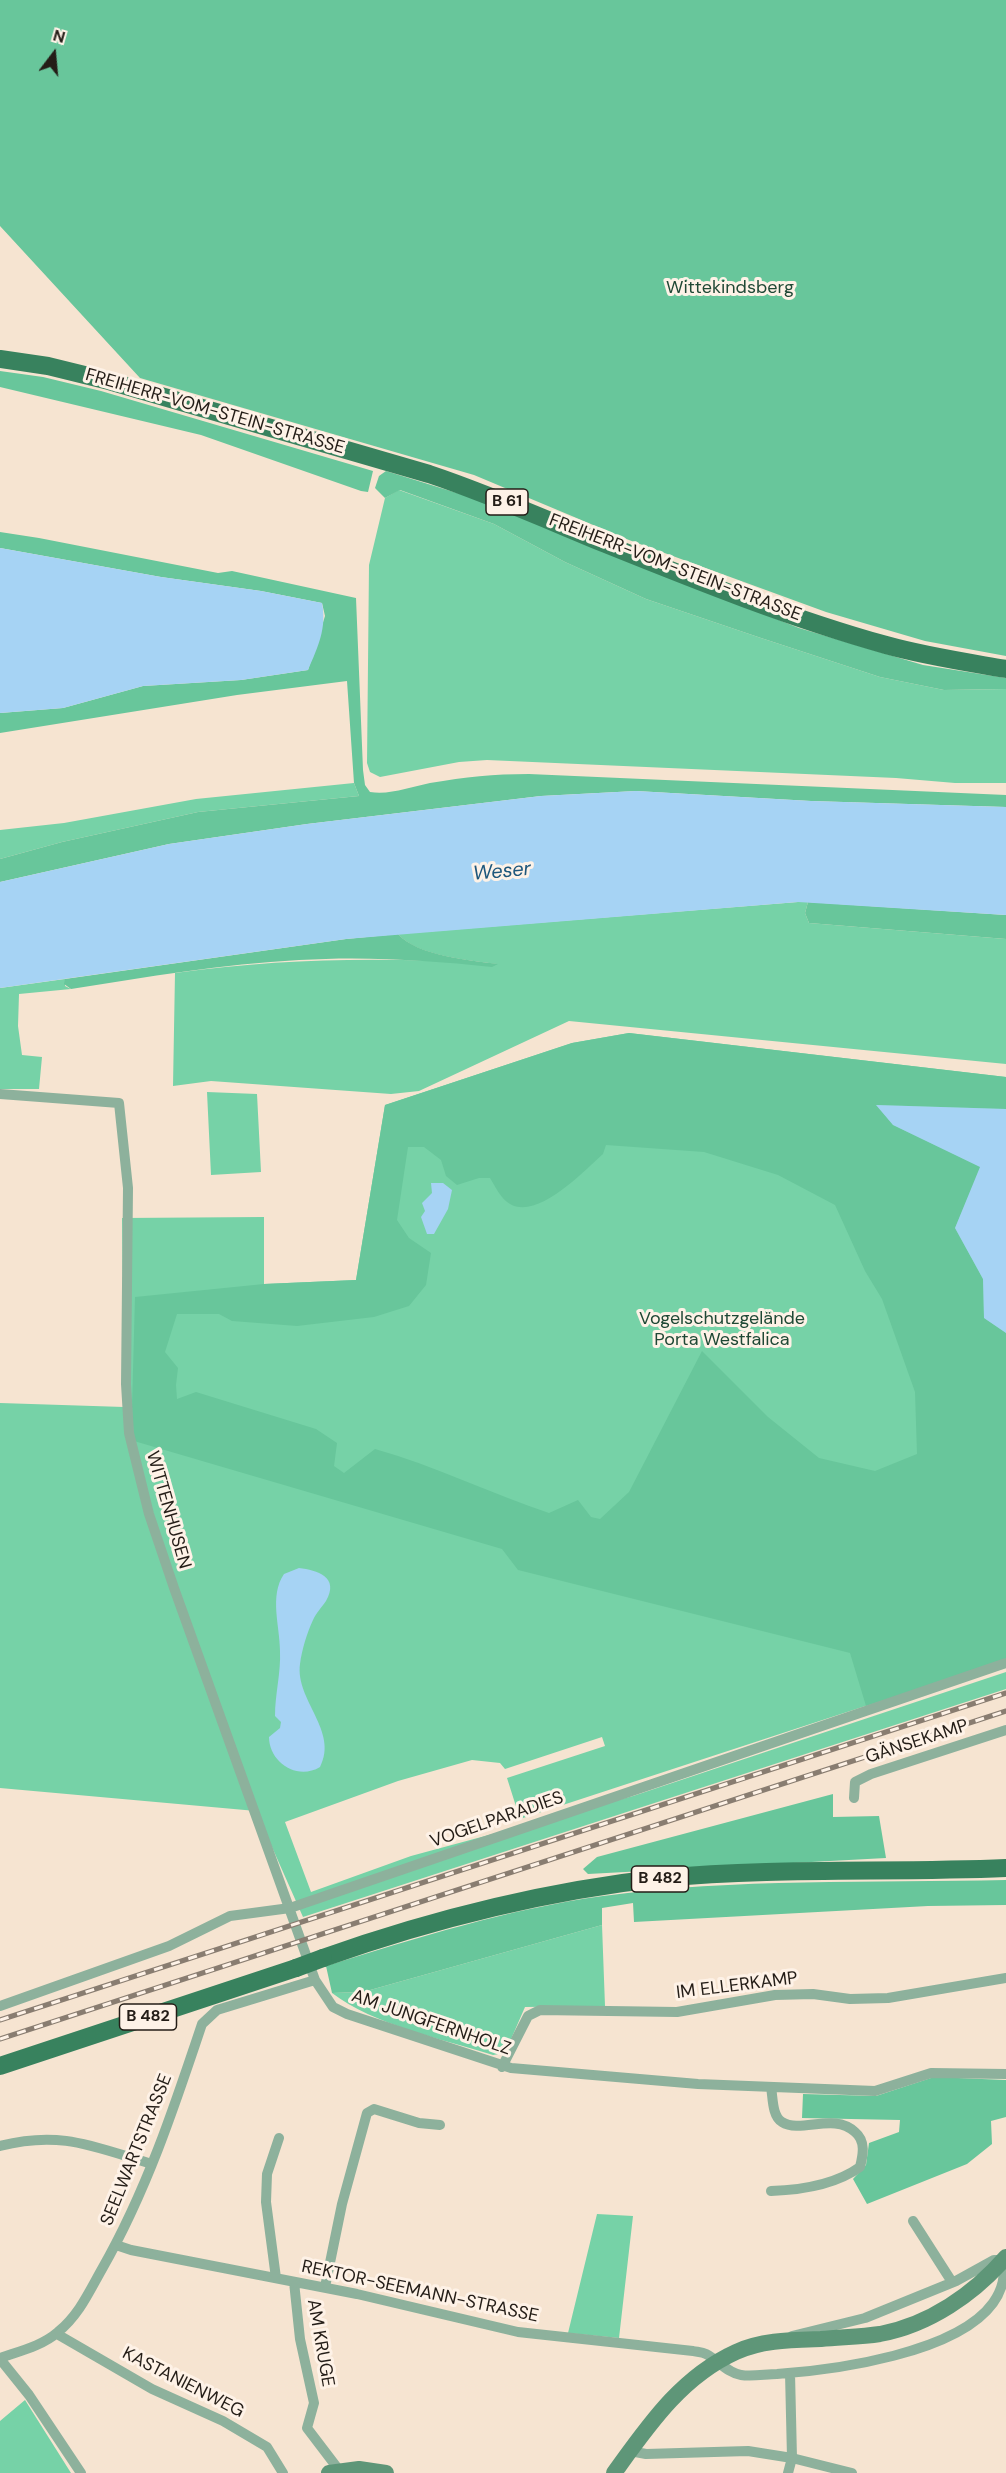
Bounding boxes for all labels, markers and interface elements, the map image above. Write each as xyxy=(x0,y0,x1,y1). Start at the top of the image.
north arrow xyxy=(24,24,84,84)
text: N xyxy=(51,25,68,48)
park label: Wittekindsberg xyxy=(666,277,794,299)
street label: FREIHERR-VOM-STEIN-STRASSE xyxy=(83,365,347,459)
road number: B 61 xyxy=(486,489,528,515)
street label: FREIHERR-VOM-STEIN-STRASSE xyxy=(546,510,804,626)
water label: Weser xyxy=(472,858,532,886)
park label: Vogelschutzgelände Porta Westfalica xyxy=(639,1308,805,1350)
street label: WITTENHUSEN xyxy=(141,1449,195,1571)
street label: GÄNSEKAMP xyxy=(863,1715,971,1769)
street label: VOGELPARADIES xyxy=(428,1787,566,1853)
road number: B 482 xyxy=(632,1866,688,1892)
street label: IM ELLERKAMP xyxy=(675,1968,799,2004)
street label: AM JUNGFERNHOLZ xyxy=(348,1986,514,2060)
road number: B 482 xyxy=(120,2004,176,2030)
street label: SEELWARTSTRASSE xyxy=(97,2071,177,2229)
street label: REKTOR-SEEMANN-STRASSE xyxy=(300,2256,540,2328)
street label: AM KRUGE xyxy=(302,2297,338,2389)
street label: KASTANIENWEG xyxy=(119,2343,247,2423)

